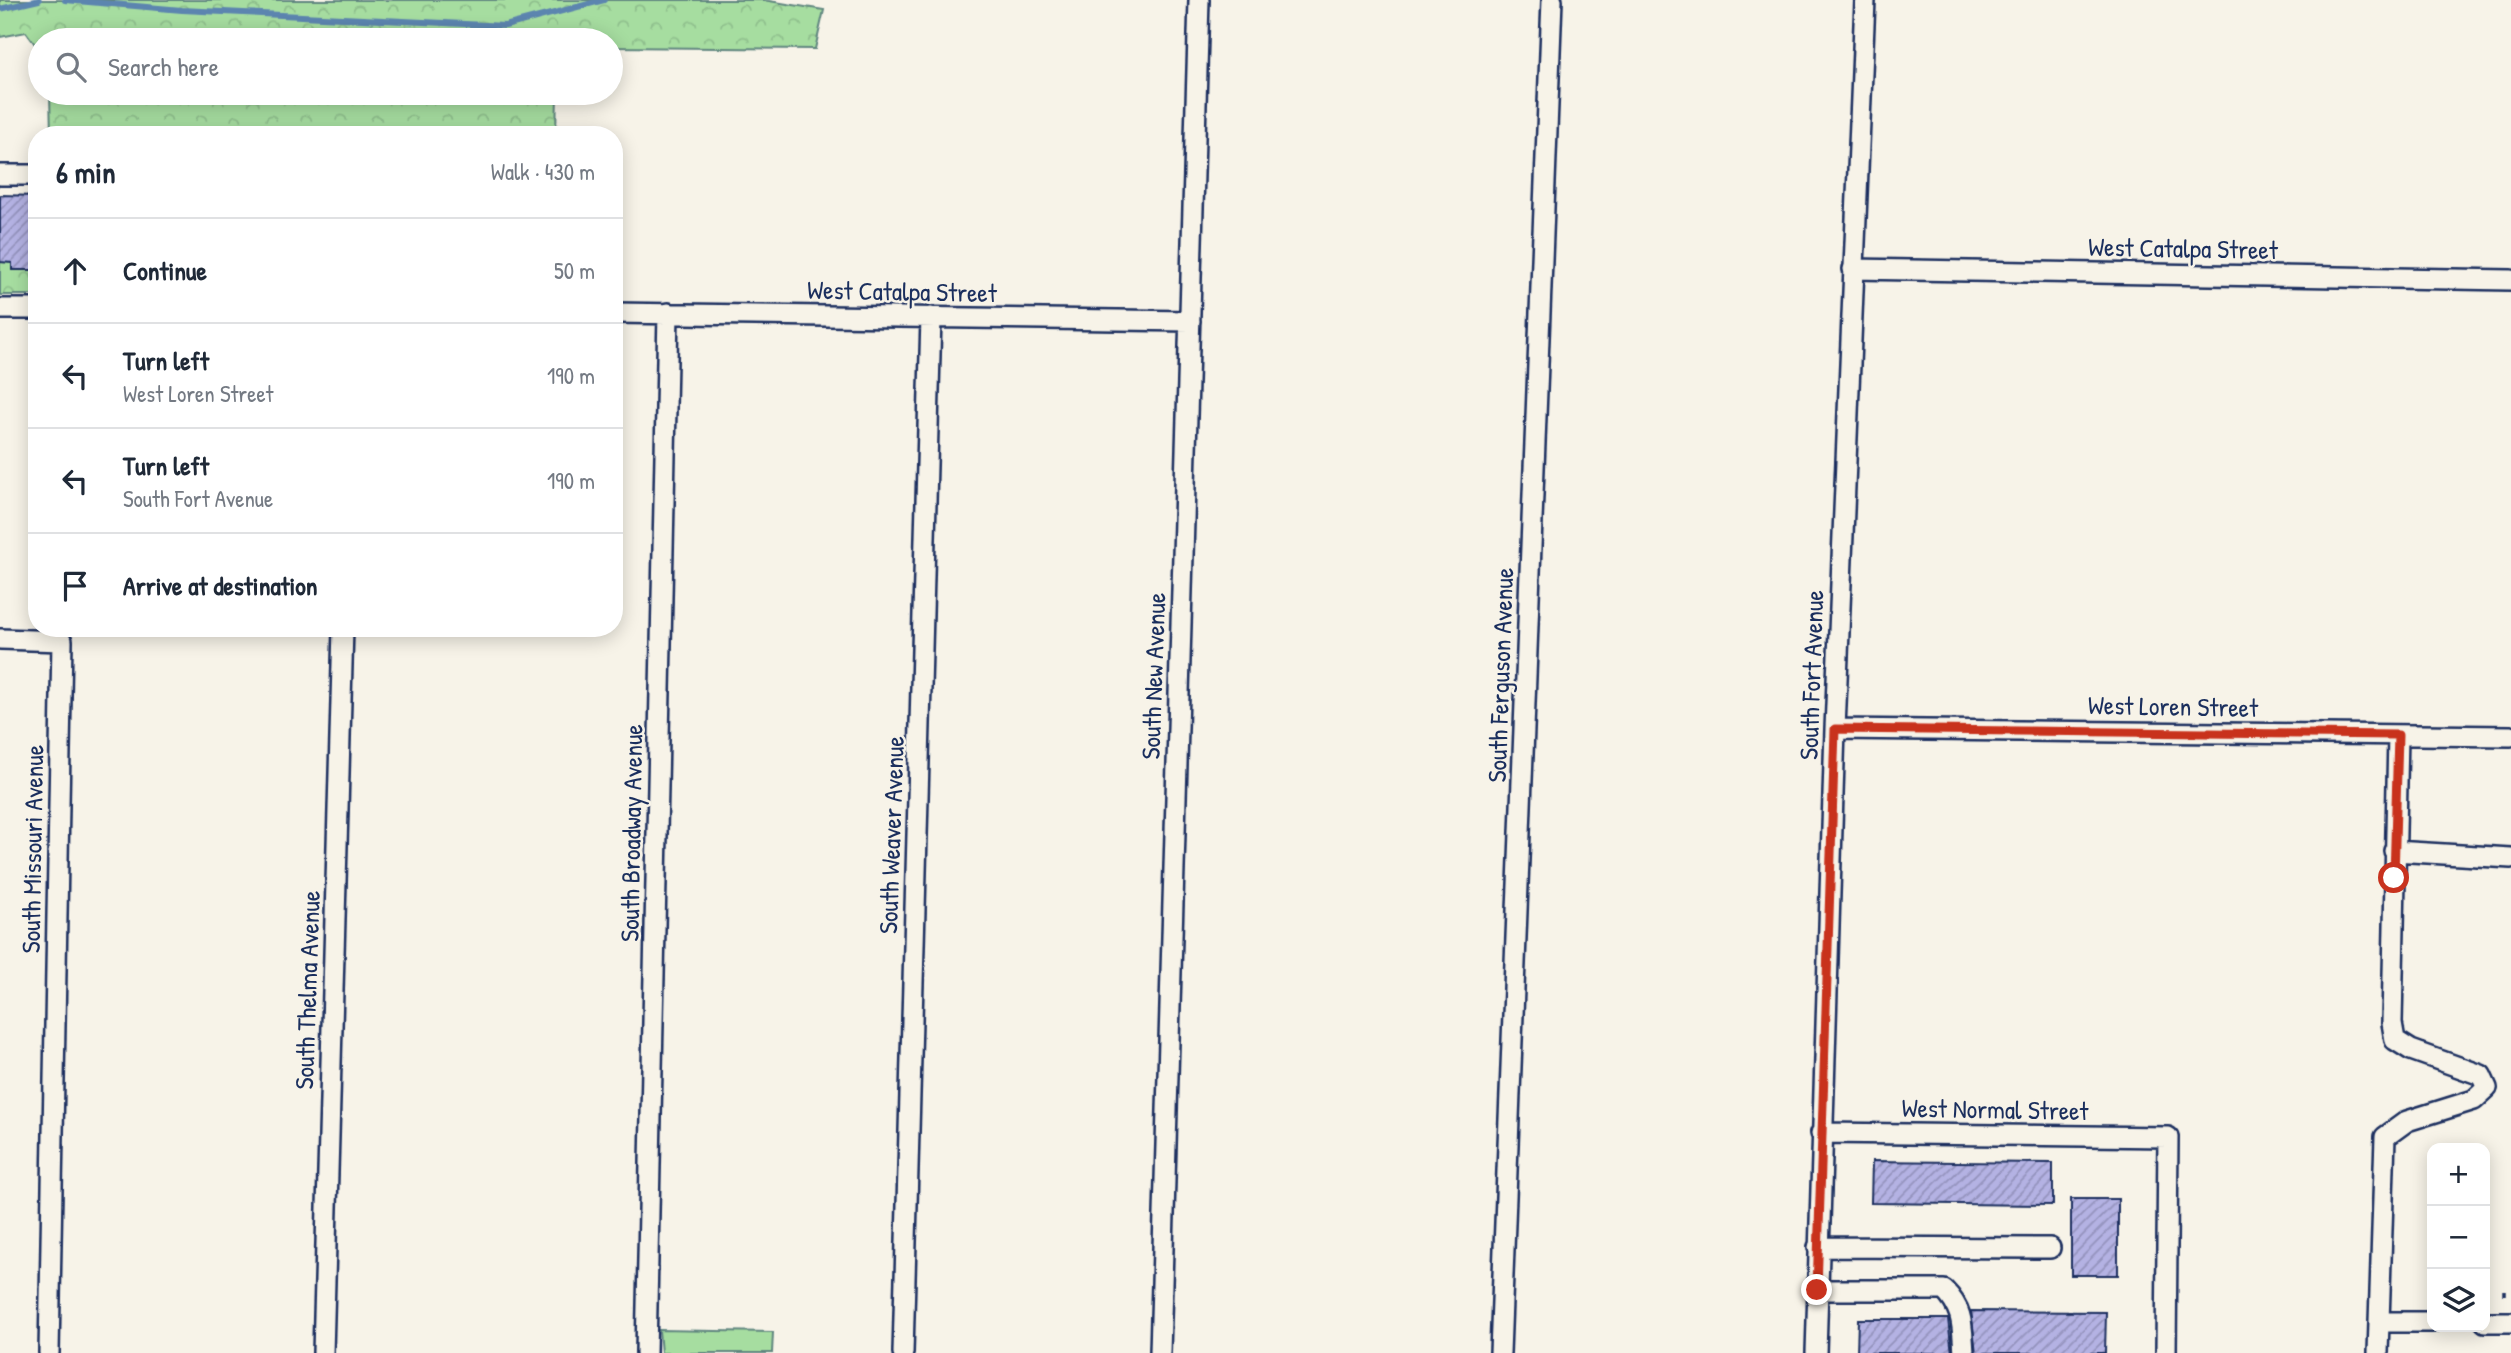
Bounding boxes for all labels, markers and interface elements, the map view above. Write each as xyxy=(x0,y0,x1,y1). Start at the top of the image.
search box xyxy=(28,28,623,105)
icon: search xyxy=(52,48,90,86)
text: Search here xyxy=(108,49,219,84)
text: 6 min xyxy=(56,152,116,192)
text: Walk · 430 m xyxy=(491,156,595,187)
street label: West Catalpa Street xyxy=(2088,229,2279,267)
icon: ahead xyxy=(56,252,94,290)
text: Continue xyxy=(123,253,207,288)
text: 50 m xyxy=(554,255,595,286)
street label: West Catalpa Street xyxy=(807,272,998,310)
text: Turn left xyxy=(123,343,209,378)
icon: left xyxy=(56,357,94,395)
text: 190 m xyxy=(547,360,595,391)
text: West Loren Street xyxy=(123,378,273,409)
text: Turn left xyxy=(123,448,209,483)
icon: left xyxy=(56,462,94,500)
text: 190 m xyxy=(547,465,595,496)
text: South Fort Avenue xyxy=(123,483,273,514)
icon: arrive xyxy=(56,567,94,605)
street label: South Ferguson Avenue xyxy=(1479,567,1521,783)
text: Arrive at destination xyxy=(123,568,318,603)
street label: South Fort Avenue xyxy=(1791,590,1831,760)
street label: South New Avenue xyxy=(1133,592,1173,760)
street label: West Loren Street xyxy=(2088,687,2259,725)
street label: South Broadway Avenue xyxy=(612,724,650,942)
street label: South Weaver Avenue xyxy=(870,736,912,934)
street label: South Missouri Avenue xyxy=(13,744,51,954)
route start xyxy=(2378,862,2409,893)
street label: South Thelma Avenue xyxy=(286,890,328,1090)
street label: West Normal Street xyxy=(1901,1090,2090,1128)
map controls xyxy=(2427,1143,2490,1332)
button: + xyxy=(2427,1143,2490,1206)
button: − xyxy=(2427,1206,2490,1269)
button: layers xyxy=(2427,1269,2490,1332)
route end xyxy=(1801,1274,1832,1305)

